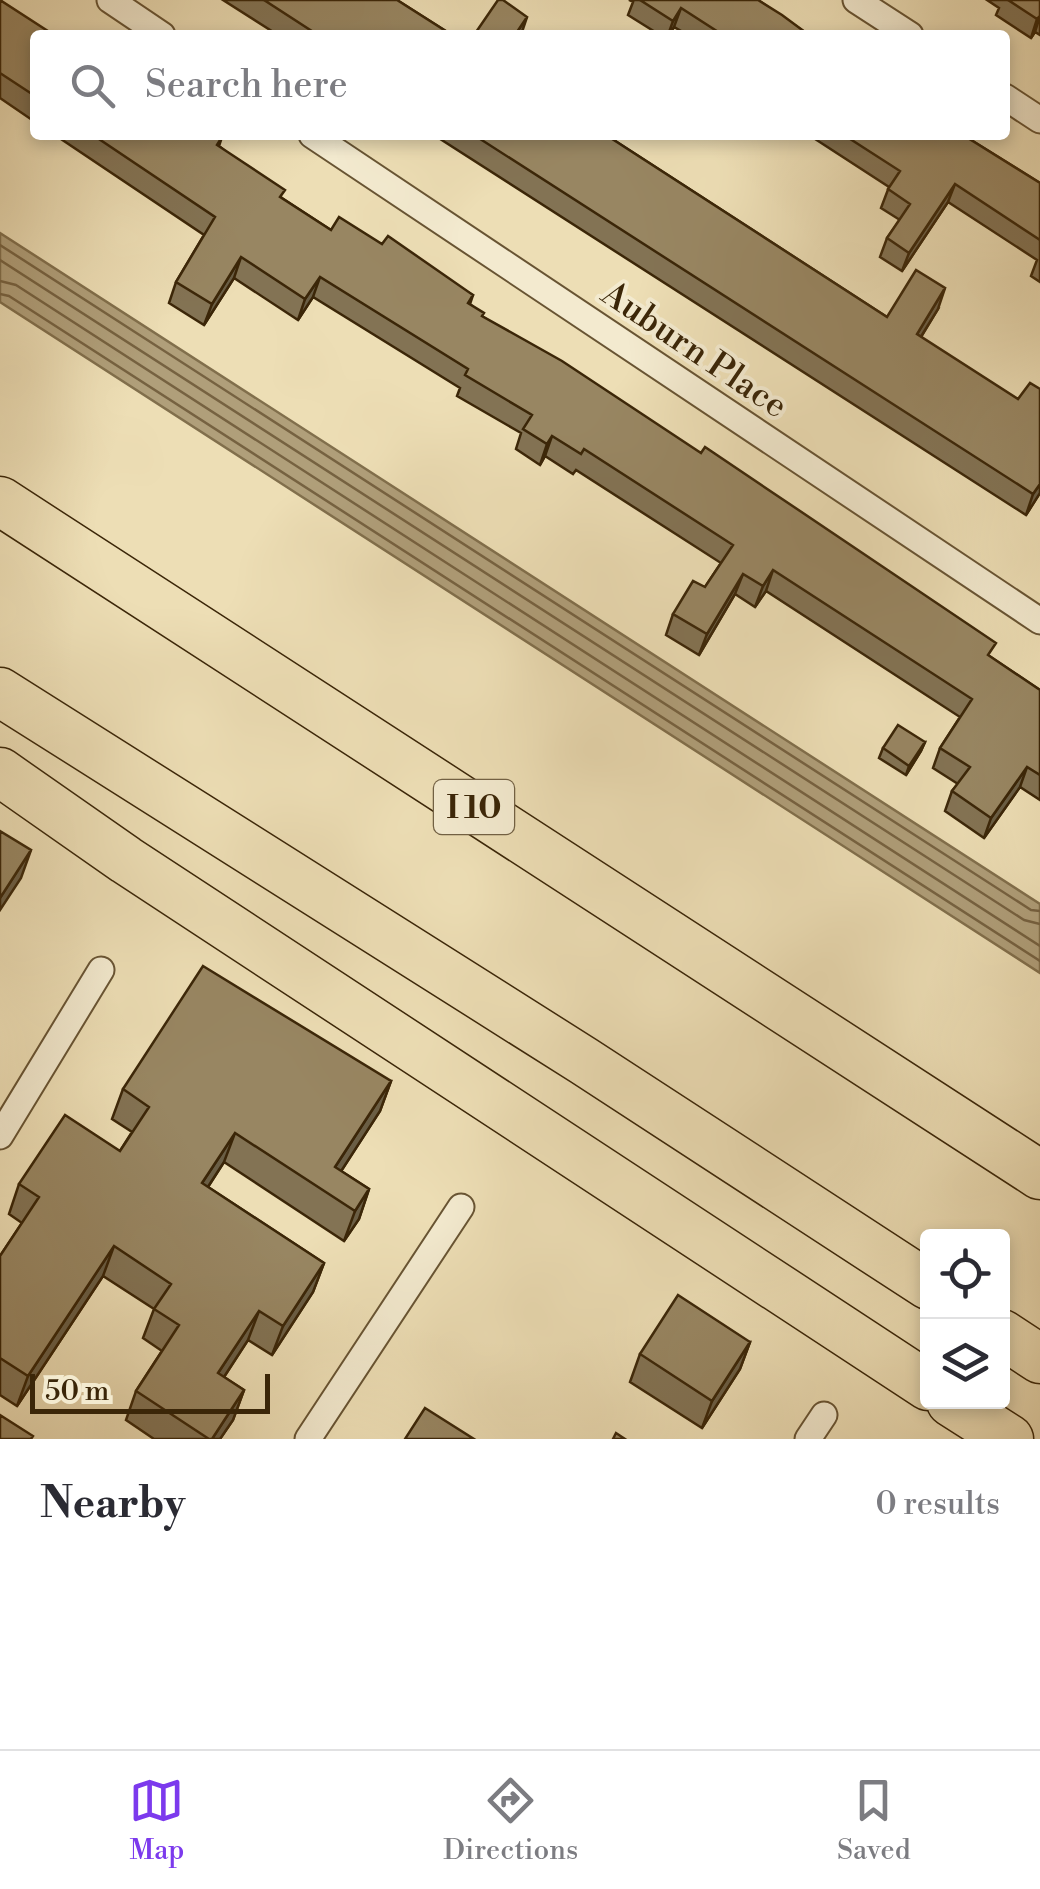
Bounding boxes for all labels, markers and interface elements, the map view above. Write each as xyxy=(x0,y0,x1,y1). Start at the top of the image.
search box xyxy=(30,30,1010,140)
icon: search xyxy=(65,58,120,113)
text: Search here xyxy=(145,62,348,109)
street label: Auburn Place xyxy=(592,272,795,428)
road number: I 10 xyxy=(434,780,514,834)
map controls xyxy=(920,1229,1010,1409)
button: locate xyxy=(920,1229,1010,1319)
button: layers xyxy=(920,1319,1010,1409)
scale bar xyxy=(30,1369,270,1414)
text: 50 m xyxy=(45,1374,109,1409)
text: Nearby xyxy=(40,1478,185,1531)
text: 0 results xyxy=(875,1484,1000,1524)
tab: Map xyxy=(129,1773,184,1868)
tab: Directions xyxy=(443,1773,578,1868)
tab: Saved xyxy=(837,1773,911,1868)

